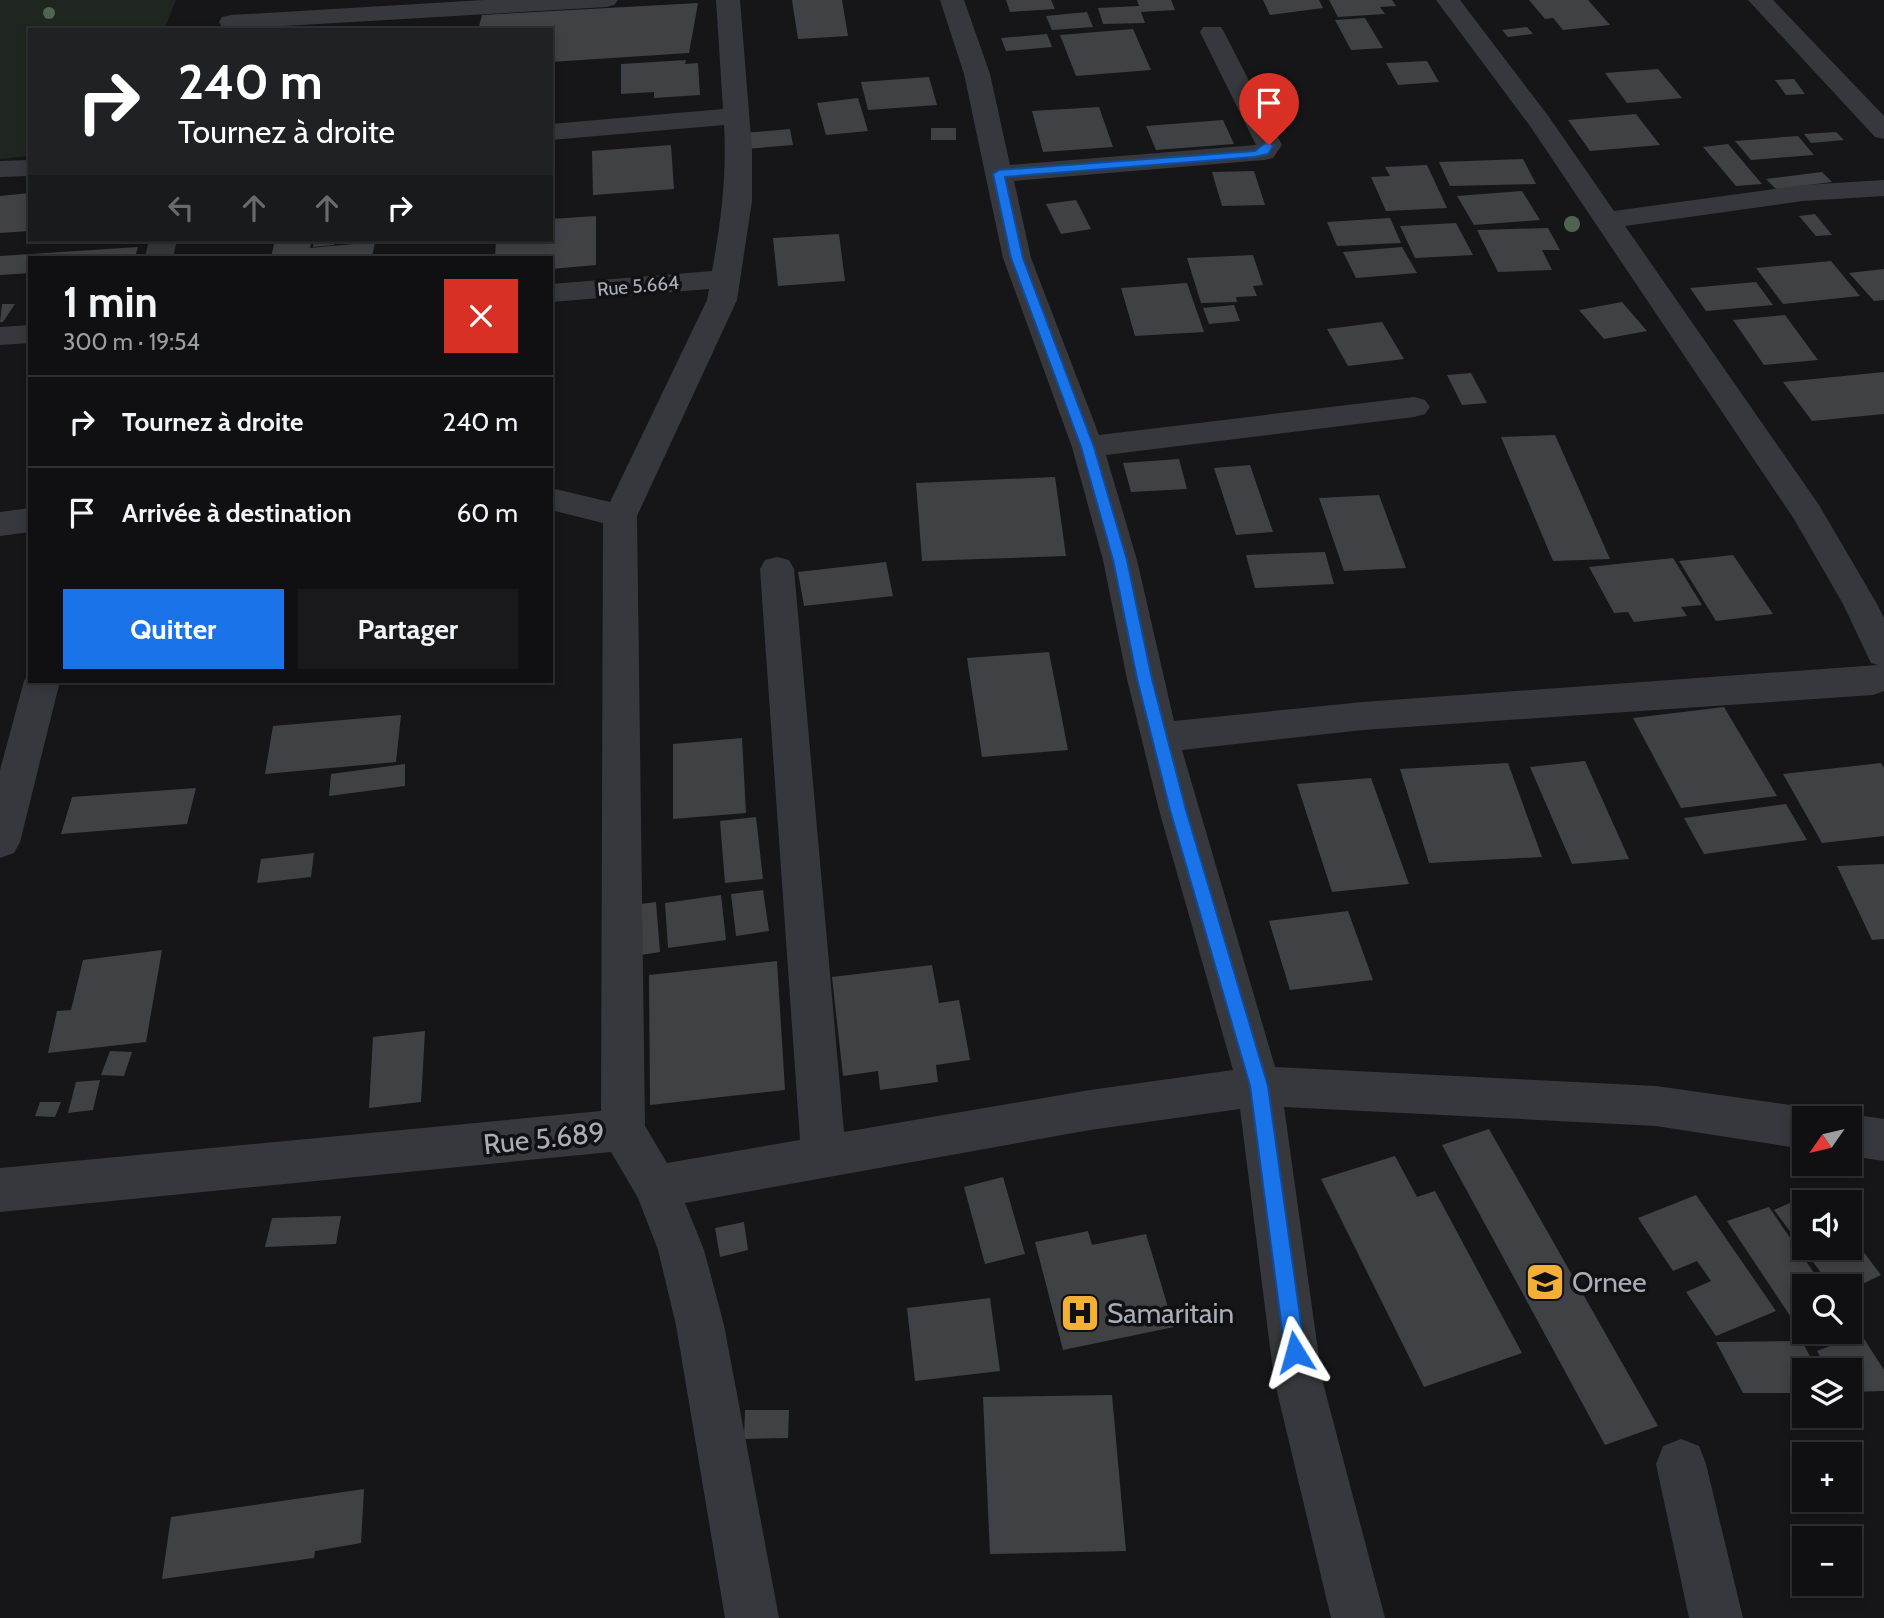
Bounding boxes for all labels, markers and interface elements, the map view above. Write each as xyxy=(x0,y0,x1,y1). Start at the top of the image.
text: 240 m xyxy=(178,52,323,111)
icon: right xyxy=(63,56,154,147)
pin xyxy=(1239,73,1299,145)
icon: arrive xyxy=(1250,84,1288,122)
text: Tournez à droite xyxy=(178,112,395,151)
icon: left xyxy=(162,189,200,227)
icon: ahead xyxy=(235,189,273,227)
icon: ahead xyxy=(308,189,346,227)
icon: right xyxy=(381,189,419,227)
street label: Rue 5.664 xyxy=(596,271,680,301)
text: 1 min xyxy=(63,276,158,328)
button: close xyxy=(444,279,518,353)
text: 300 m · 19:54 xyxy=(63,328,200,356)
icon: right xyxy=(63,403,101,441)
text: Tournez à droite xyxy=(122,406,304,438)
text: 240 m xyxy=(443,406,518,438)
icon: arrive xyxy=(63,494,101,532)
text: Arrivée à destination xyxy=(122,497,352,529)
text: 60 m xyxy=(456,497,518,529)
button: Quitter xyxy=(63,589,284,669)
button: Partager xyxy=(298,589,518,669)
north arrow xyxy=(1792,1106,1862,1176)
map controls xyxy=(1792,1106,1862,1596)
street label: Rue 5.689 xyxy=(482,1115,606,1161)
button: sound xyxy=(1792,1190,1862,1260)
school or university icon: Ornee xyxy=(1524,1261,1566,1303)
place label: Ornee xyxy=(1572,1265,1647,1299)
button: search xyxy=(1792,1274,1862,1344)
hospital icon: Samaritain xyxy=(1059,1292,1101,1334)
place label: Samaritain xyxy=(1107,1296,1234,1330)
position arrow xyxy=(1258,1315,1332,1389)
button: layers xyxy=(1792,1358,1862,1428)
button: + xyxy=(1792,1442,1862,1512)
button: − xyxy=(1792,1526,1862,1596)

